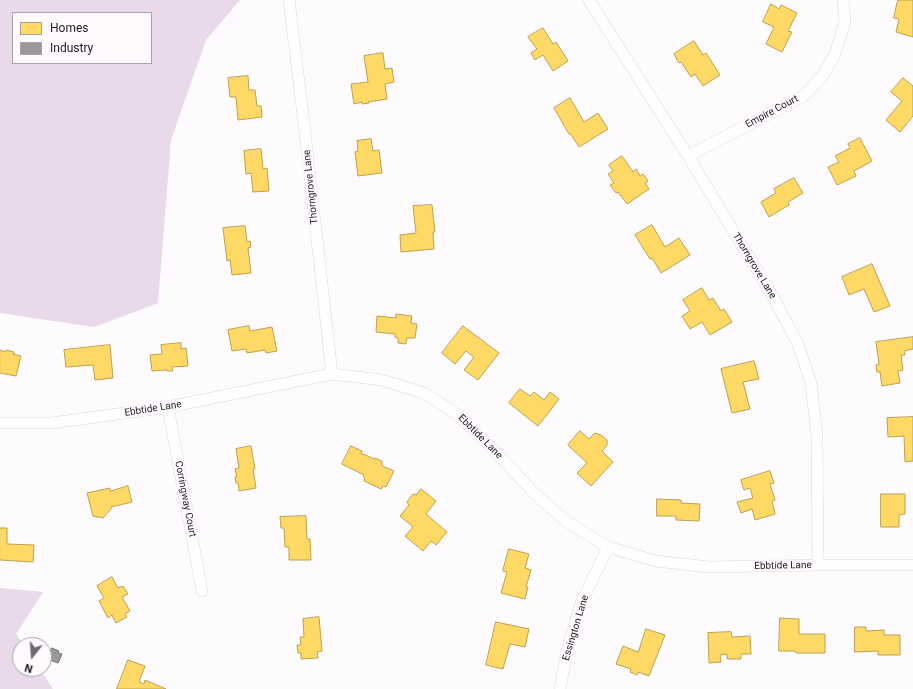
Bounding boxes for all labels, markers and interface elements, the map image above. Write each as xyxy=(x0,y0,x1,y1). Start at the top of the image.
legend xyxy=(12,12,152,64)
text: Homes xyxy=(50,21,88,35)
text: Industry xyxy=(50,41,93,55)
street label: Empire Court xyxy=(743,93,801,131)
street label: Thorngrove Lane xyxy=(301,149,321,225)
street label: Thorngrove Lane xyxy=(730,231,778,301)
street label: Ebbtide Lane xyxy=(124,399,182,419)
street label: Ebbtide Lane xyxy=(455,412,505,462)
street label: Corringway Court xyxy=(172,460,198,538)
street label: Ebbtide Lane xyxy=(754,559,812,573)
street label: Essington Lane xyxy=(560,594,592,662)
north arrow xyxy=(12,637,52,677)
text: N xyxy=(23,661,34,675)

